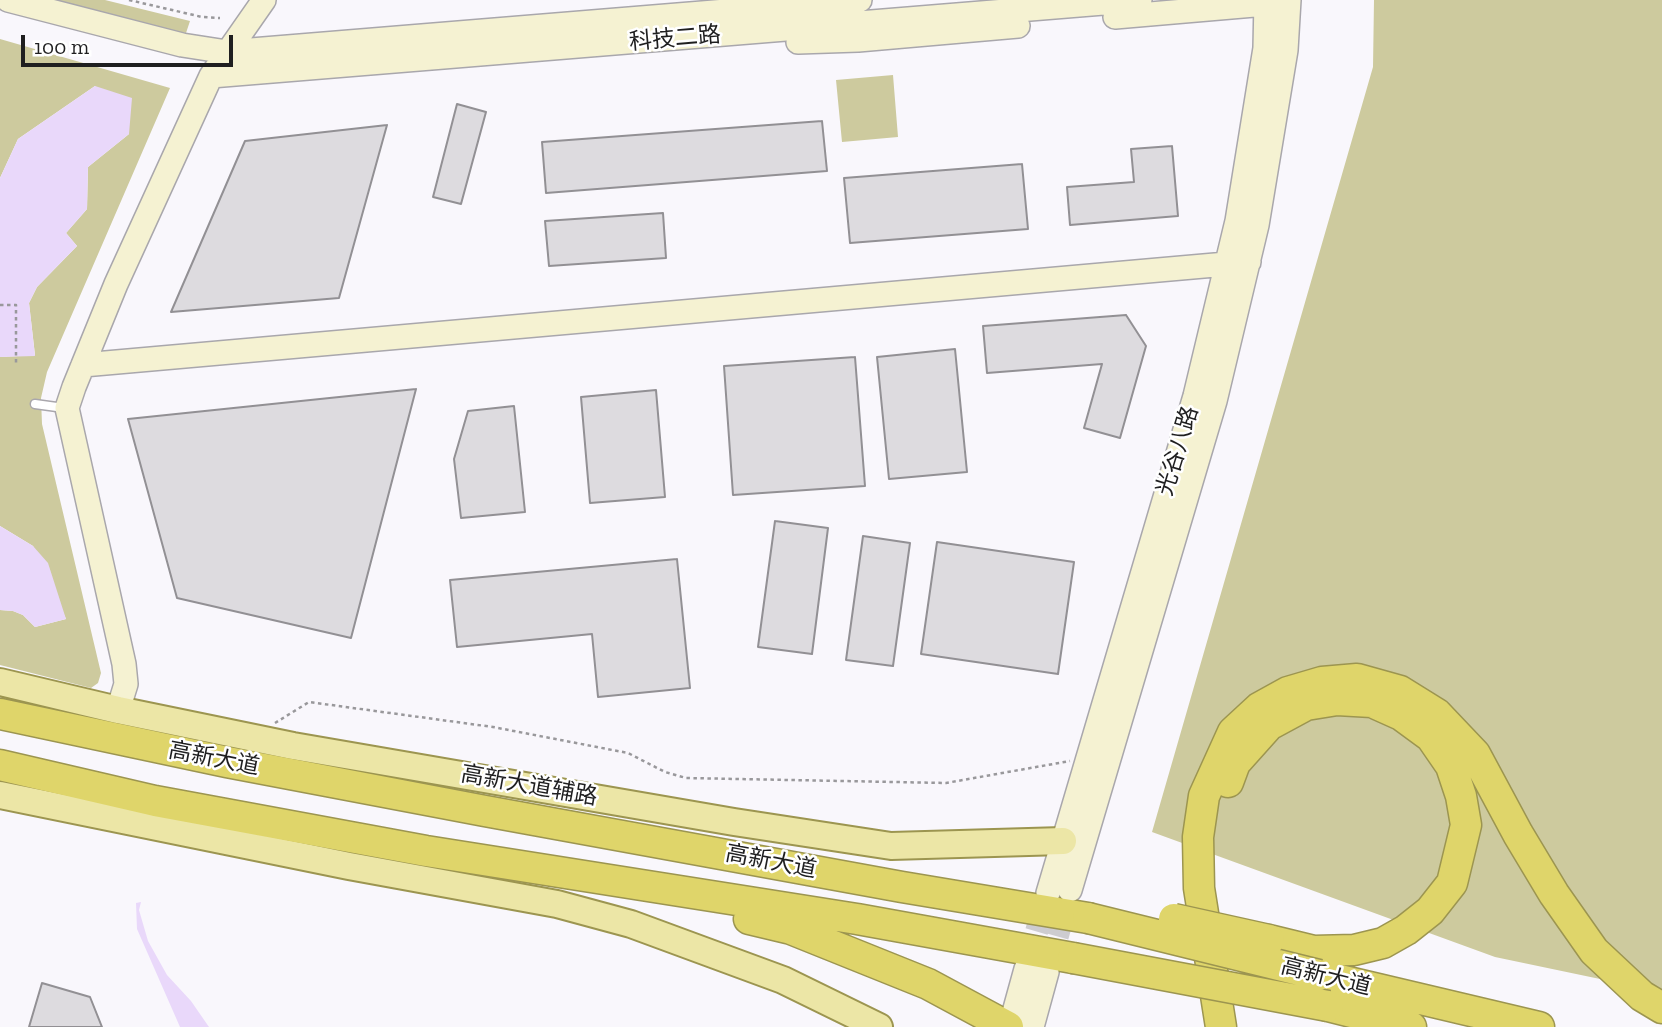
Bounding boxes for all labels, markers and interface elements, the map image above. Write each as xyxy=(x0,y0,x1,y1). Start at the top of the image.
scale bar xyxy=(24,21,236,65)
street label: 科技二路 xyxy=(628,21,722,57)
text: 100 m xyxy=(34,34,89,59)
street label: 光谷八路 xyxy=(1151,403,1205,499)
street label: 高新大道 xyxy=(166,737,262,781)
street label: 高新大道辅路 xyxy=(459,760,599,812)
street label: 高新大道 xyxy=(723,840,819,884)
street label: 高新大道 xyxy=(1278,952,1374,1002)

